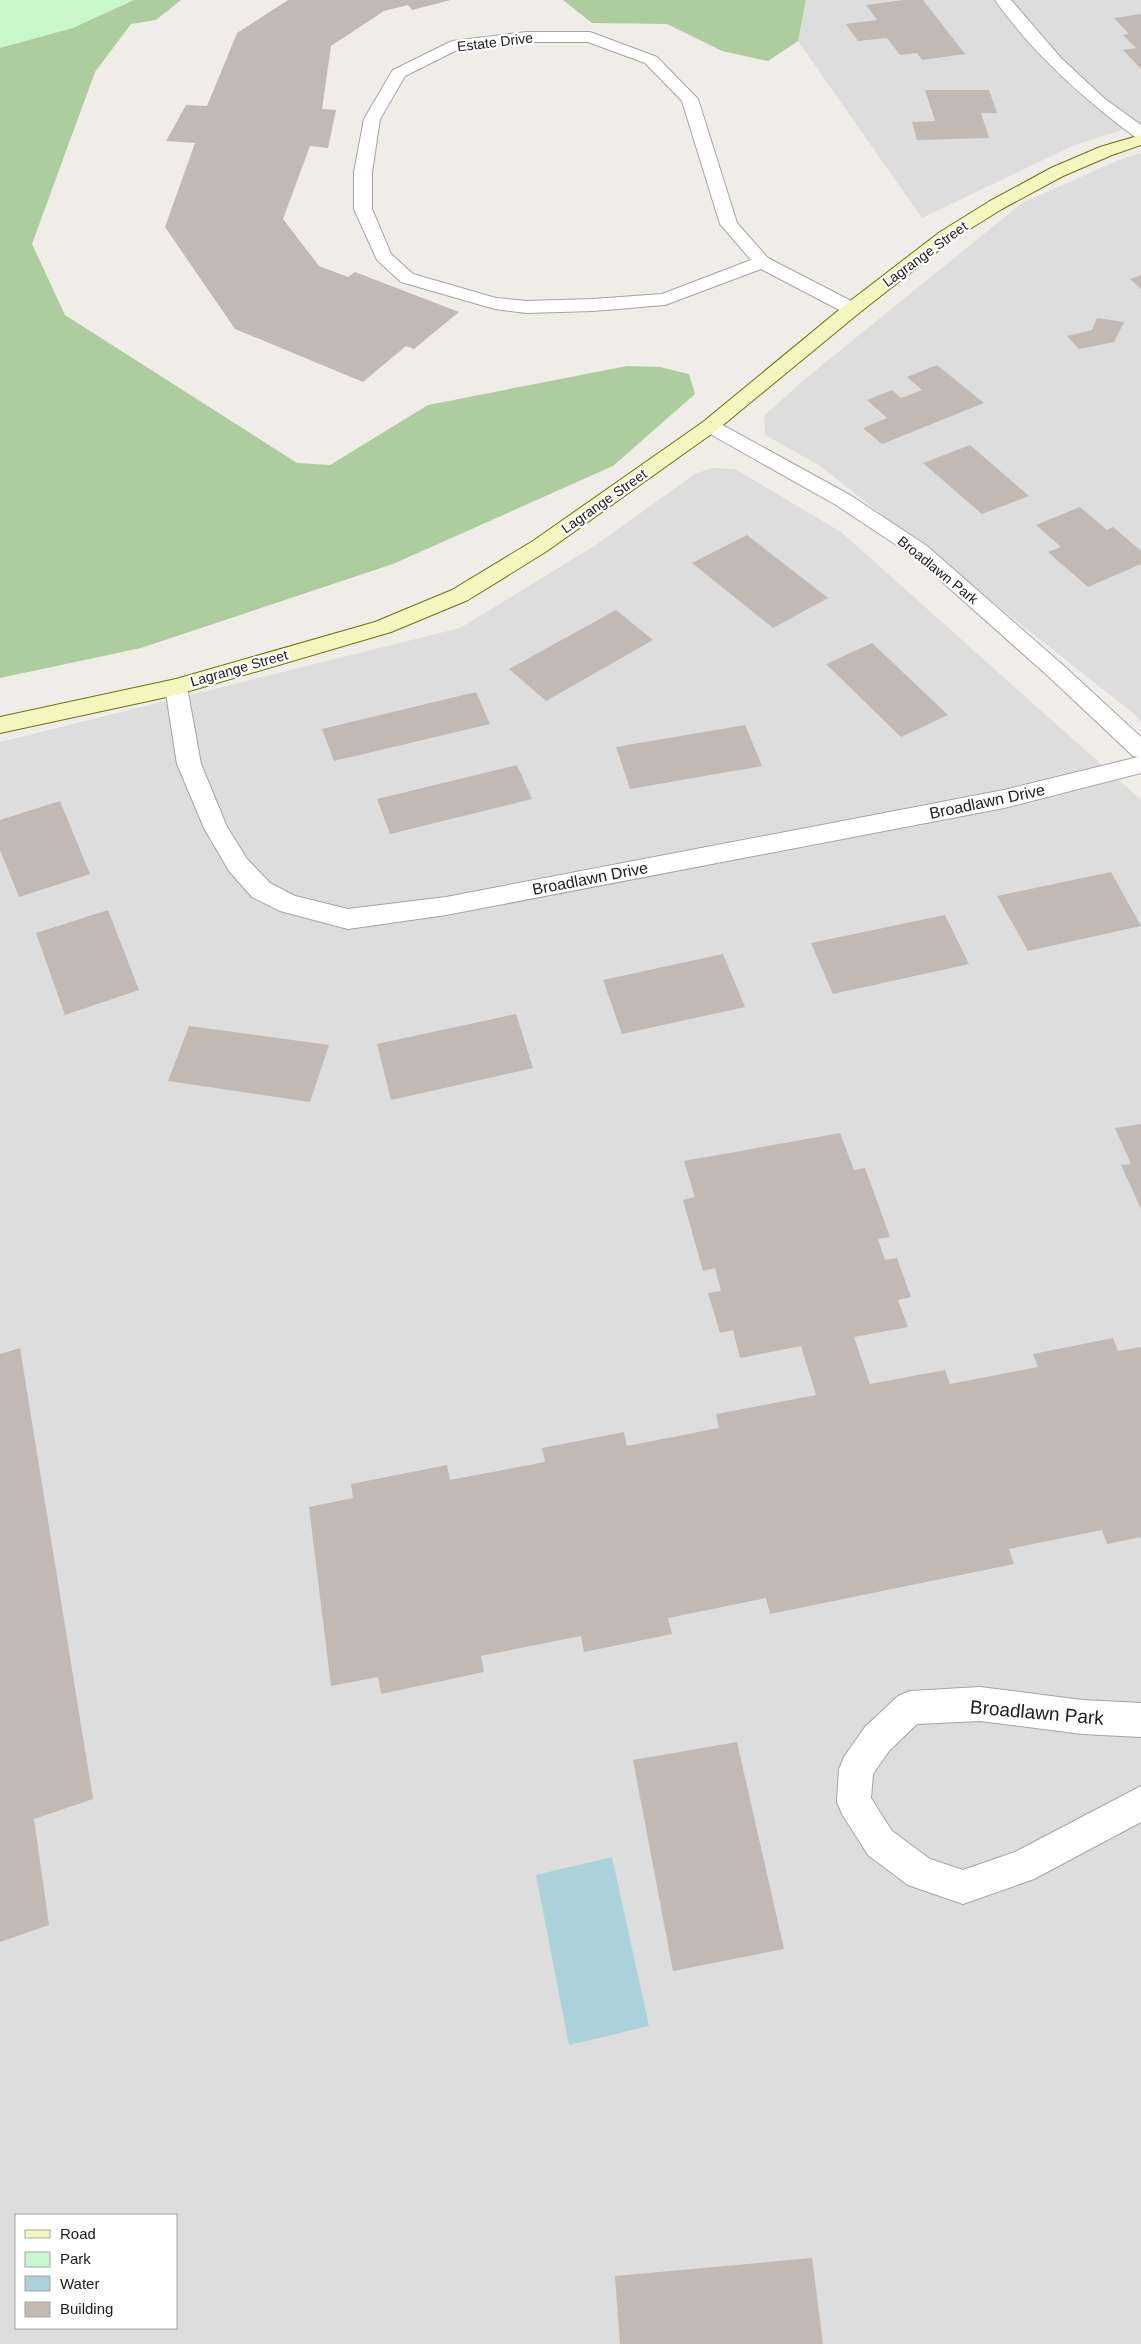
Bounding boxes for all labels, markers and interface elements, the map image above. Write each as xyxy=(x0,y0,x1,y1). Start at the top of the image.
street label: Estate Drive xyxy=(456,29,534,55)
street label: Lagrange Street xyxy=(880,218,970,290)
street label: Lagrange Street xyxy=(558,466,650,536)
street label: Broadlawn Park xyxy=(895,533,982,608)
street label: Lagrange Street xyxy=(189,646,290,690)
street label: Broadlawn Drive xyxy=(928,781,1046,822)
street label: Broadlawn Drive xyxy=(531,859,649,898)
street label: Broadlawn Park xyxy=(969,1696,1105,1729)
legend xyxy=(15,2214,178,2329)
text: Road xyxy=(60,2225,96,2242)
text: Park xyxy=(60,2250,91,2267)
text: Water xyxy=(60,2275,99,2292)
text: Building xyxy=(60,2300,113,2317)

